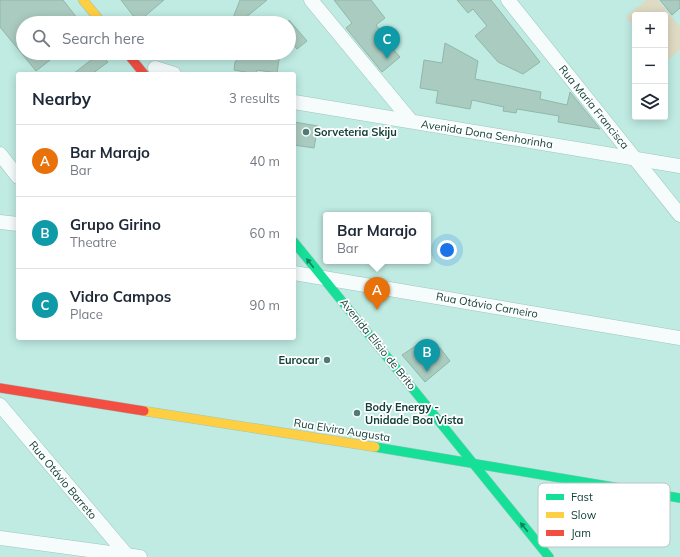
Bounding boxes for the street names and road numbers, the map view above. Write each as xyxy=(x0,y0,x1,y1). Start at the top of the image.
street label: Rua Maria Francisca xyxy=(556,62,632,152)
street label: Avenida Dona Senhorinha xyxy=(420,117,554,151)
street label: Rua Otávio Carneiro xyxy=(435,289,539,321)
street label: Avenida Elísio de Brito xyxy=(337,296,419,392)
street label: Rua Elvira Augusta xyxy=(293,415,391,445)
street label: Rua Otávio Barreto xyxy=(26,438,100,522)

